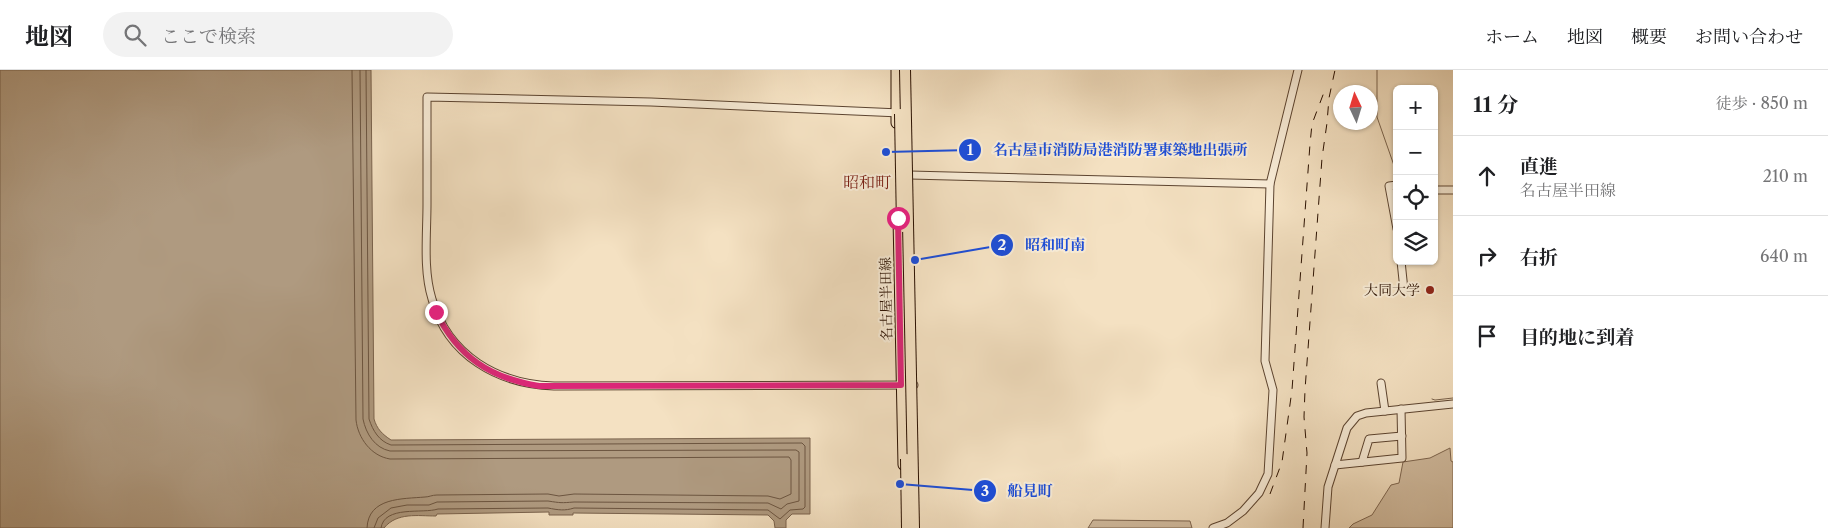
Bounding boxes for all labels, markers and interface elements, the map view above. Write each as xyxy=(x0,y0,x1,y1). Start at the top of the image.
search box xyxy=(103,12,453,57)
icon: search xyxy=(121,21,149,49)
text: 地図 xyxy=(25,22,73,51)
text: ここで検索 xyxy=(161,25,256,48)
text: ホーム xyxy=(1485,26,1539,48)
text: 地図 xyxy=(1567,26,1603,48)
text: 概要 xyxy=(1631,26,1667,48)
text: お問い合わせ xyxy=(1695,26,1803,48)
north arrow xyxy=(1333,85,1378,130)
map controls xyxy=(1393,85,1438,265)
button: + xyxy=(1393,85,1438,130)
text: 11 分 xyxy=(1473,92,1518,117)
text: 徒歩 · 850 m xyxy=(1716,93,1808,113)
button: − xyxy=(1393,130,1438,175)
callout: 名古屋市消防局港消防署東築地出張所 xyxy=(957,135,1257,165)
text: 1 xyxy=(967,140,974,159)
text: 名古屋市消防局港消防署東築地出張所 xyxy=(992,140,1248,159)
text: 直進 xyxy=(1520,155,1558,178)
icon: ahead xyxy=(1473,162,1501,190)
text: 210 m xyxy=(1763,166,1808,186)
district label: 昭和町 xyxy=(843,172,891,192)
button: locate xyxy=(1393,175,1438,220)
text: 名古屋半田線 xyxy=(1520,180,1616,200)
route start xyxy=(887,207,910,230)
button: layers xyxy=(1393,220,1438,265)
callout: 昭和町南 xyxy=(990,230,1095,260)
text: 2 xyxy=(998,235,1007,254)
text: 昭和町南 xyxy=(1025,235,1085,254)
icon: right xyxy=(1473,242,1501,270)
text: 右折 xyxy=(1520,246,1558,269)
text: 640 m xyxy=(1760,246,1808,266)
street label: 名古屋半田線 xyxy=(876,257,896,341)
place label: 大同大学 xyxy=(1364,281,1420,299)
marker: 大同大学 xyxy=(1424,284,1436,296)
route end xyxy=(425,301,448,324)
icon: arrive xyxy=(1473,322,1501,350)
text: 目的地に到着 xyxy=(1520,326,1634,349)
callout: 船見町 xyxy=(972,476,1062,506)
text: 3 xyxy=(981,481,989,500)
text: 船見町 xyxy=(1007,481,1053,500)

